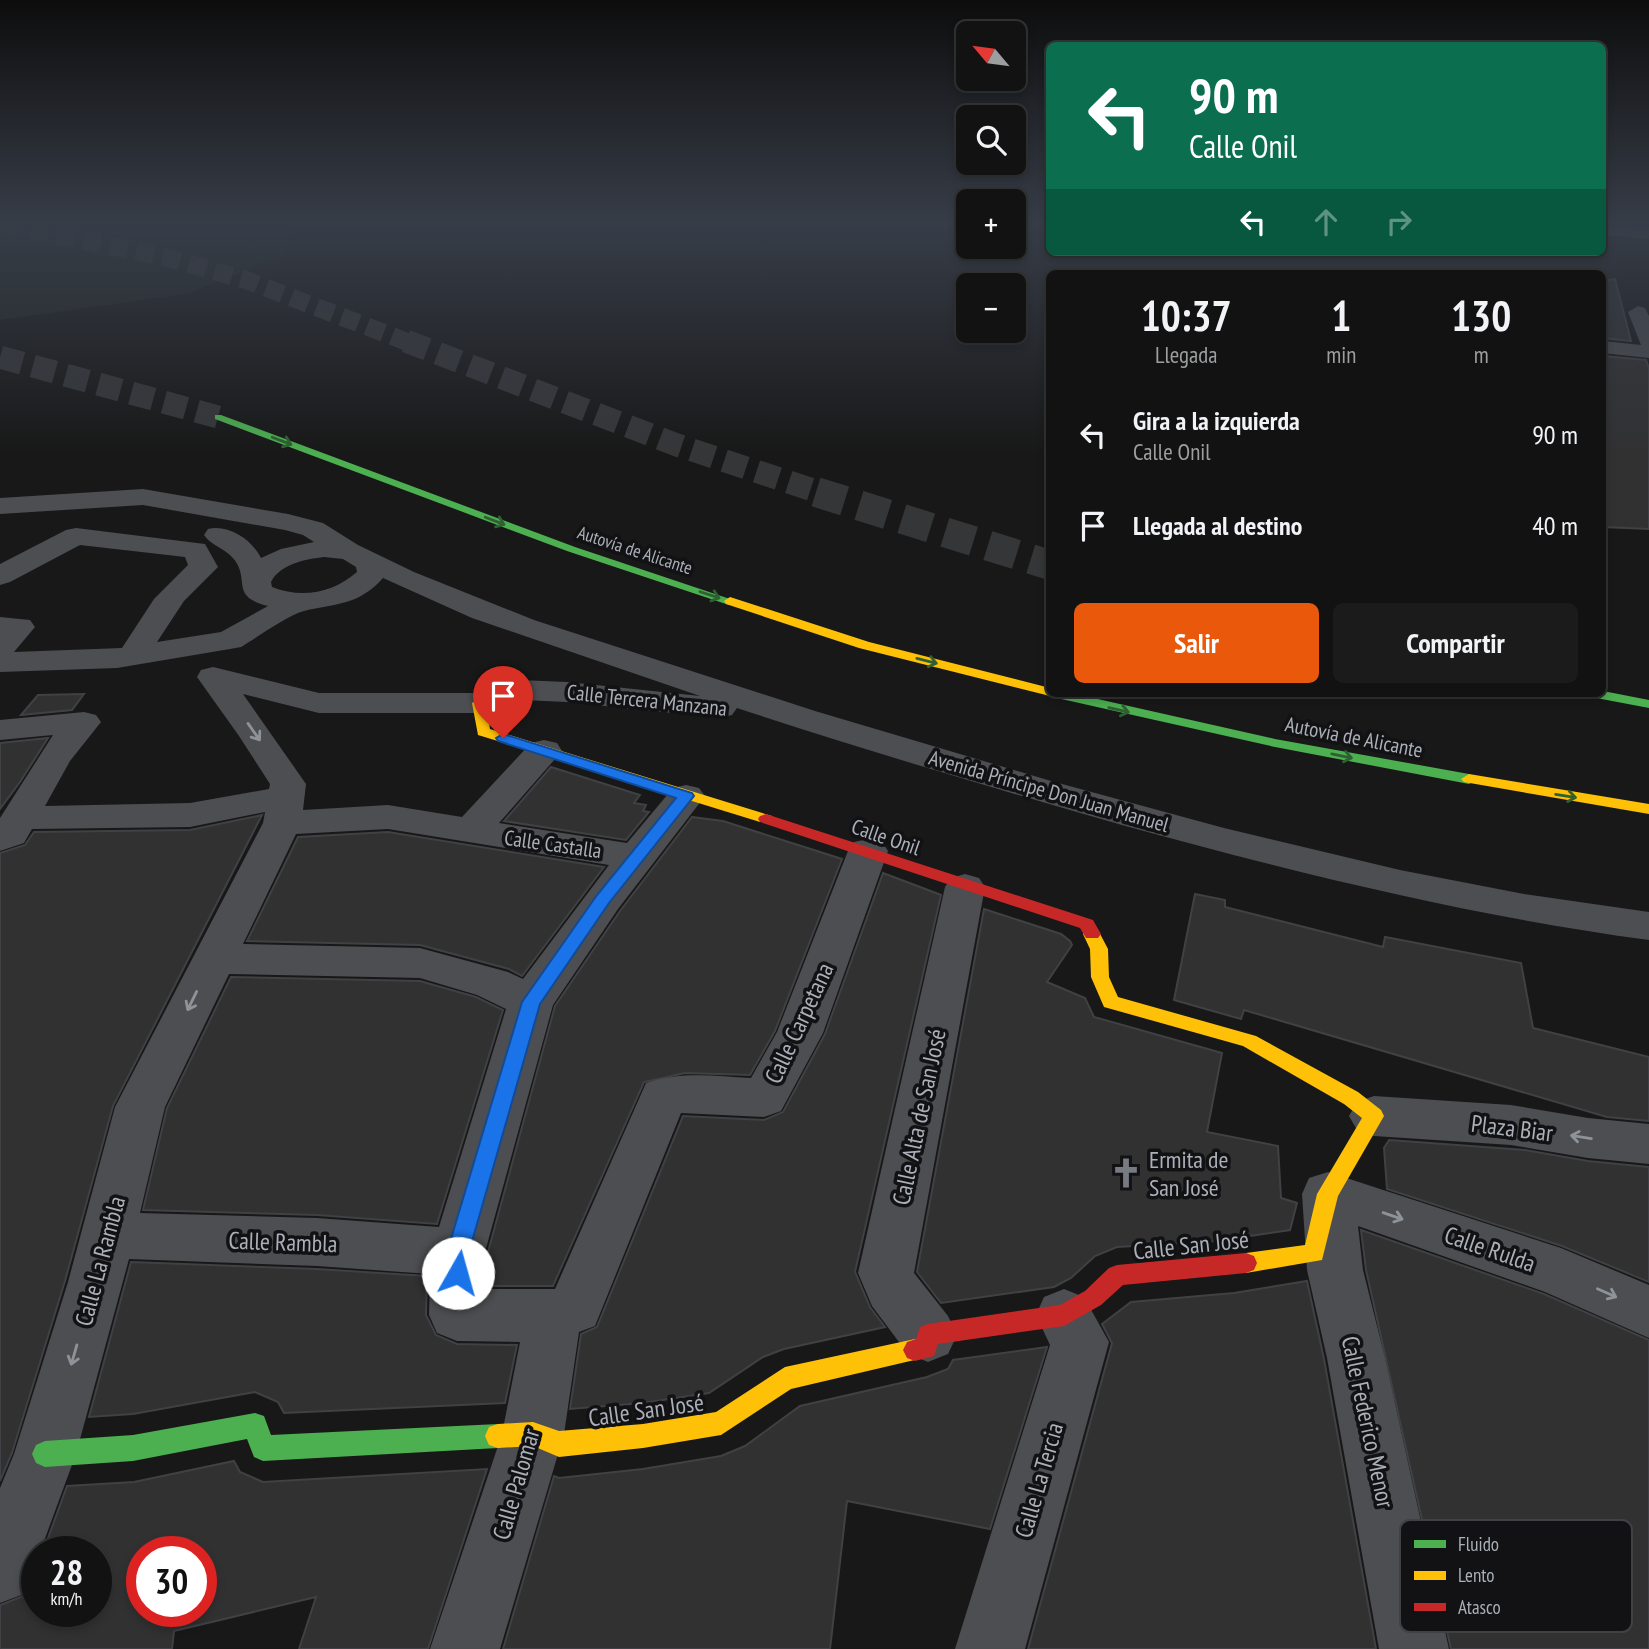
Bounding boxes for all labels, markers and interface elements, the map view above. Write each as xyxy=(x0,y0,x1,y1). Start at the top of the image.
north arrow xyxy=(956,21,1026,91)
map controls xyxy=(956,21,1026,343)
text: 90 m xyxy=(1189,63,1278,127)
icon: left xyxy=(1074,70,1165,161)
button: search xyxy=(956,105,1026,175)
text: Calle Onil xyxy=(1189,125,1297,167)
button: + xyxy=(956,189,1026,259)
icon: left xyxy=(1234,203,1272,241)
icon: ahead xyxy=(1307,203,1345,241)
icon: right xyxy=(1380,203,1418,241)
button: − xyxy=(956,273,1026,343)
text: 10:37 xyxy=(1141,288,1232,343)
text: 1 xyxy=(1331,288,1351,343)
text: 130 xyxy=(1451,288,1511,343)
text: Llegada xyxy=(1155,340,1217,369)
text: min xyxy=(1326,340,1356,369)
text: m xyxy=(1474,340,1489,369)
text: Gira a la izquierda xyxy=(1133,404,1300,437)
icon: left xyxy=(1074,416,1112,454)
text: 90 m xyxy=(1532,418,1578,451)
one-way arrow xyxy=(270,435,292,448)
text: Calle Onil xyxy=(1133,437,1211,466)
icon: arrive xyxy=(1074,507,1112,545)
text: Llegada al destino xyxy=(1133,509,1302,542)
text: 40 m xyxy=(1532,509,1578,542)
one-way arrow xyxy=(483,515,505,528)
street label: Autovía de Alicante xyxy=(575,521,695,579)
one-way arrow xyxy=(698,590,720,602)
button: Salir xyxy=(1074,603,1319,683)
button: Compartir xyxy=(1333,603,1578,683)
one-way arrow xyxy=(915,655,938,668)
pin xyxy=(473,666,533,738)
icon: arrive xyxy=(484,677,522,715)
street label: Calle Tercera Manzana xyxy=(566,678,728,722)
one-way arrow xyxy=(1107,703,1130,717)
street label: Autovía de Alicante xyxy=(1283,710,1425,764)
one-way arrow xyxy=(247,722,261,741)
street label: Avenida Príncipe Don Juan Manuel xyxy=(926,744,1172,838)
one-way arrow xyxy=(1330,750,1353,764)
one-way arrow xyxy=(1554,789,1577,803)
street label: Calle Onil xyxy=(848,813,924,861)
street label: Calle Castalla xyxy=(503,824,603,864)
street label: Calle Carpetana xyxy=(757,958,841,1088)
one-way arrow xyxy=(185,990,199,1011)
street label: Calle Alta de San José xyxy=(885,1026,953,1208)
street label: Plaza Biar xyxy=(1469,1108,1555,1148)
one-way arrow xyxy=(1570,1130,1593,1143)
place label: Ermita de San José xyxy=(1149,1144,1228,1203)
church icon: Ermita de San José xyxy=(1109,1156,1143,1190)
street label: Calle La Rambla xyxy=(68,1193,132,1329)
one-way arrow xyxy=(1381,1211,1403,1223)
street label: Calle Rulda xyxy=(1441,1219,1539,1279)
street label: Calle San José xyxy=(1132,1224,1250,1266)
street label: Calle Rambla xyxy=(228,1225,338,1259)
position arrow xyxy=(421,1236,495,1310)
one-way arrow xyxy=(1595,1287,1617,1300)
street label: Calle Federico Menor xyxy=(1335,1333,1401,1511)
one-way arrow xyxy=(67,1344,80,1366)
street label: Calle San José xyxy=(586,1387,706,1433)
street label: Calle La Tercia xyxy=(1008,1419,1070,1541)
street label: Calle Palomar xyxy=(485,1425,547,1543)
legend xyxy=(1400,1520,1632,1632)
text: Fluido xyxy=(1458,1532,1499,1556)
speed limit sign: 30 xyxy=(126,1536,217,1627)
text: 28 xyxy=(50,1549,83,1595)
text: Lento xyxy=(1458,1563,1495,1587)
text: km/h xyxy=(51,1587,82,1610)
text: Atasco xyxy=(1458,1595,1501,1619)

